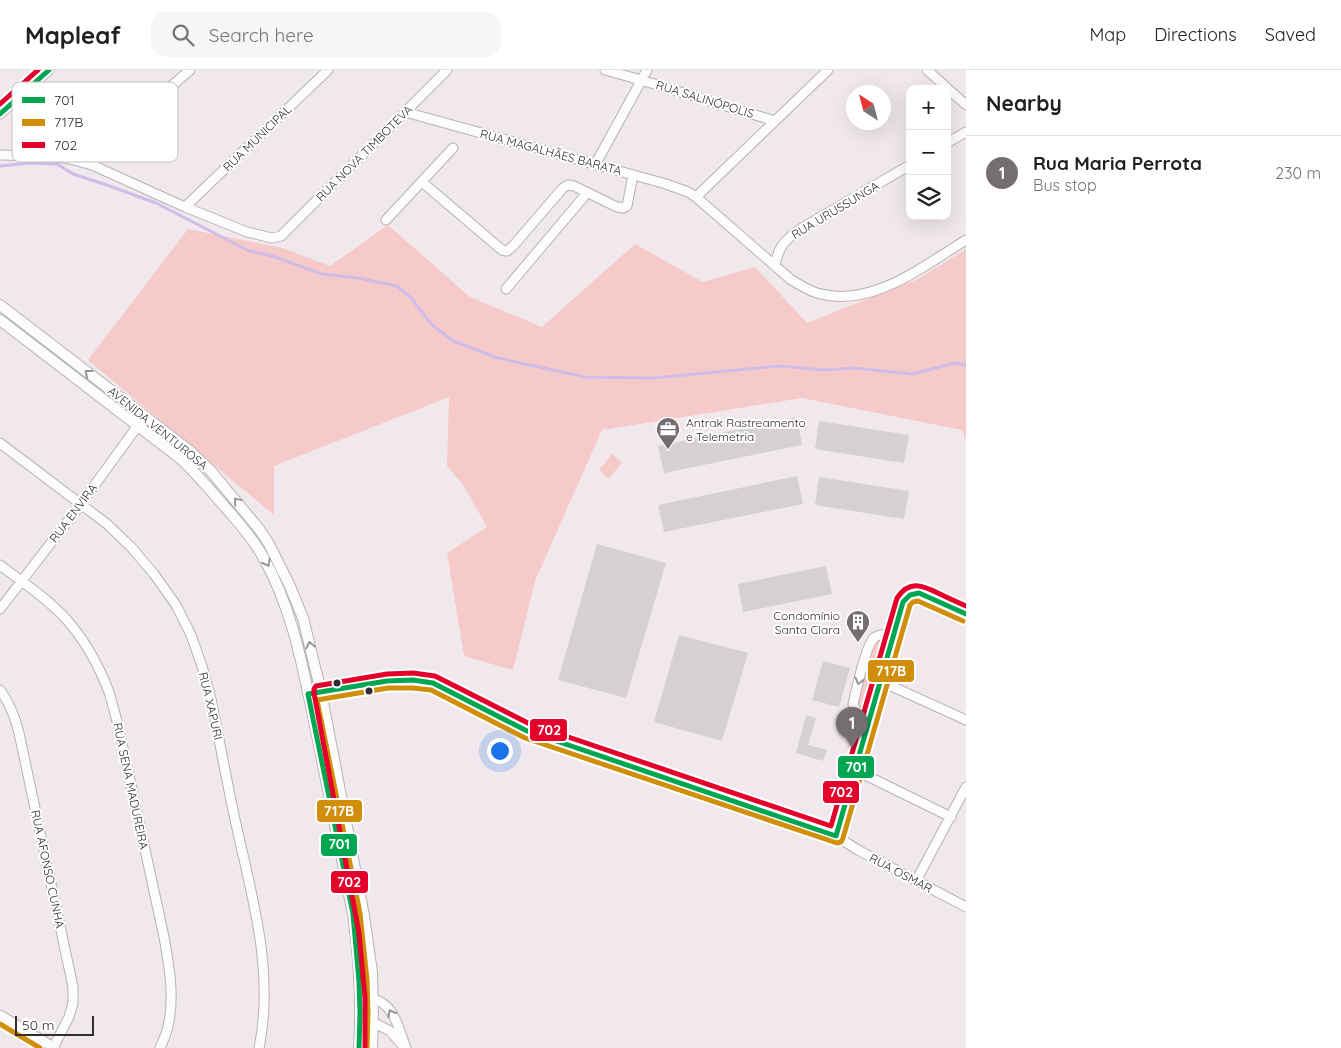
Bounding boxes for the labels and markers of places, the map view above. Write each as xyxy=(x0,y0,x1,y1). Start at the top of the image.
place label: Antrak Rastreamento e Telemetria xyxy=(686,415,806,444)
office icon: Antrak Rastreamento e Telemetria xyxy=(655,416,681,450)
place label: Condomínio Santa Clara xyxy=(773,608,840,637)
building icon: Condomínio Santa Clara xyxy=(845,609,871,643)
unlabelled marker xyxy=(332,678,342,688)
unlabelled marker xyxy=(364,686,374,696)
pin: 1 xyxy=(836,707,868,748)

